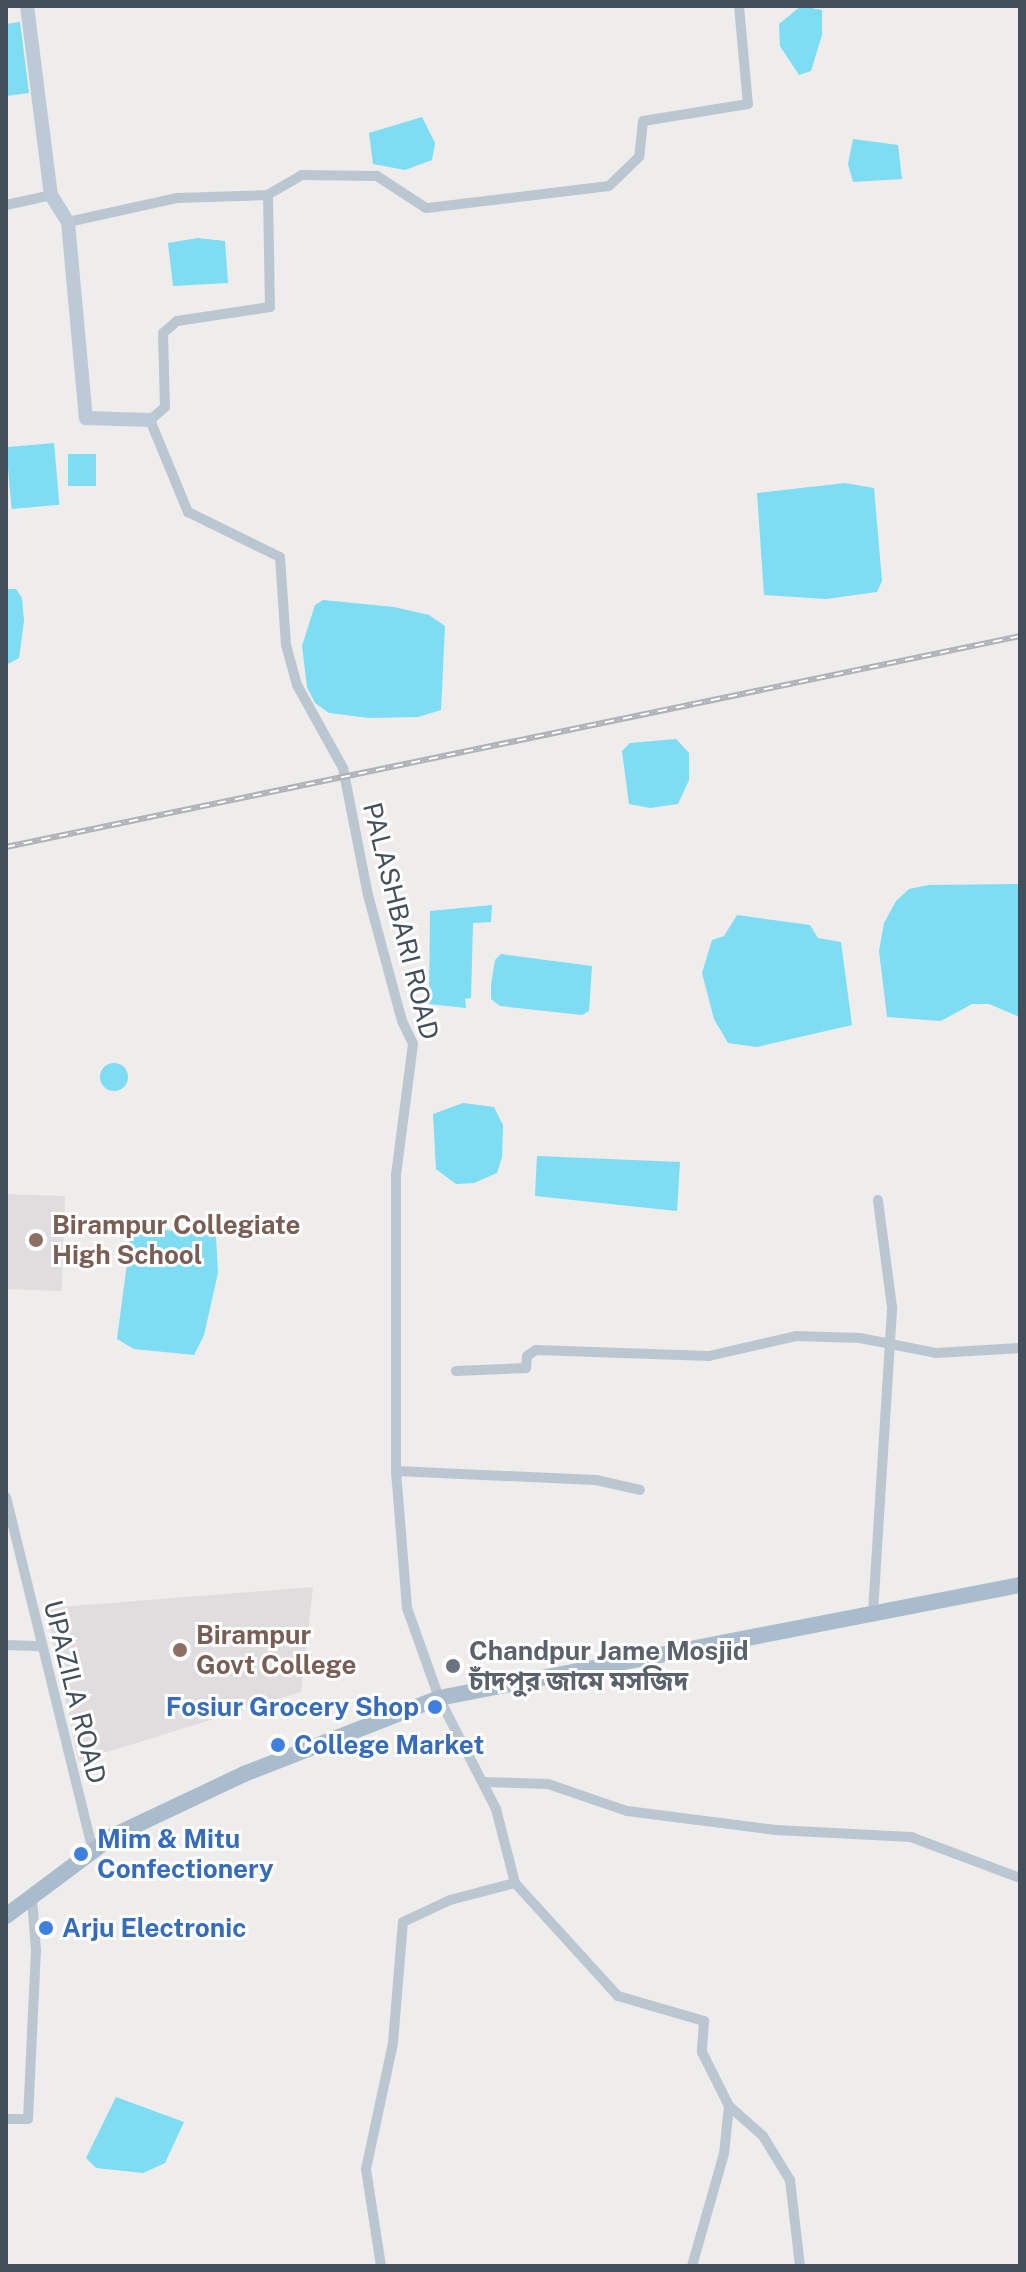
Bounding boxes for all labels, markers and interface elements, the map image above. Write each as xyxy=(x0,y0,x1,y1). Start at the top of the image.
street label: PALASHBARI ROAD xyxy=(356,799,446,1043)
place label: Birampur Collegiate High School xyxy=(52,1209,300,1270)
marker: Birampur Collegiate High School xyxy=(27,1231,45,1249)
street label: UPAZILA ROAD xyxy=(37,1597,113,1787)
place label: Birampur Govt College xyxy=(196,1619,356,1680)
place label: Chandpur Jame Mosjid চাঁদপুর জামে মসজিদ xyxy=(469,1635,749,1696)
marker: Birampur Govt College xyxy=(171,1641,189,1659)
marker: Chandpur Jame Mosjid চাঁদপুর জামে মসজিদ xyxy=(444,1657,462,1675)
place label: Fosiur Grocery Shop xyxy=(166,1691,419,1723)
marker: Fosiur Grocery Shop xyxy=(426,1698,444,1716)
place label: College Market xyxy=(294,1729,484,1761)
marker: College Market xyxy=(269,1736,287,1754)
place label: Mim & Mitu Confectionery xyxy=(97,1823,274,1884)
marker: Mim & Mitu Confectionery xyxy=(72,1845,90,1863)
place label: Arju Electronic xyxy=(62,1912,246,1944)
marker: Arju Electronic xyxy=(37,1919,55,1937)

